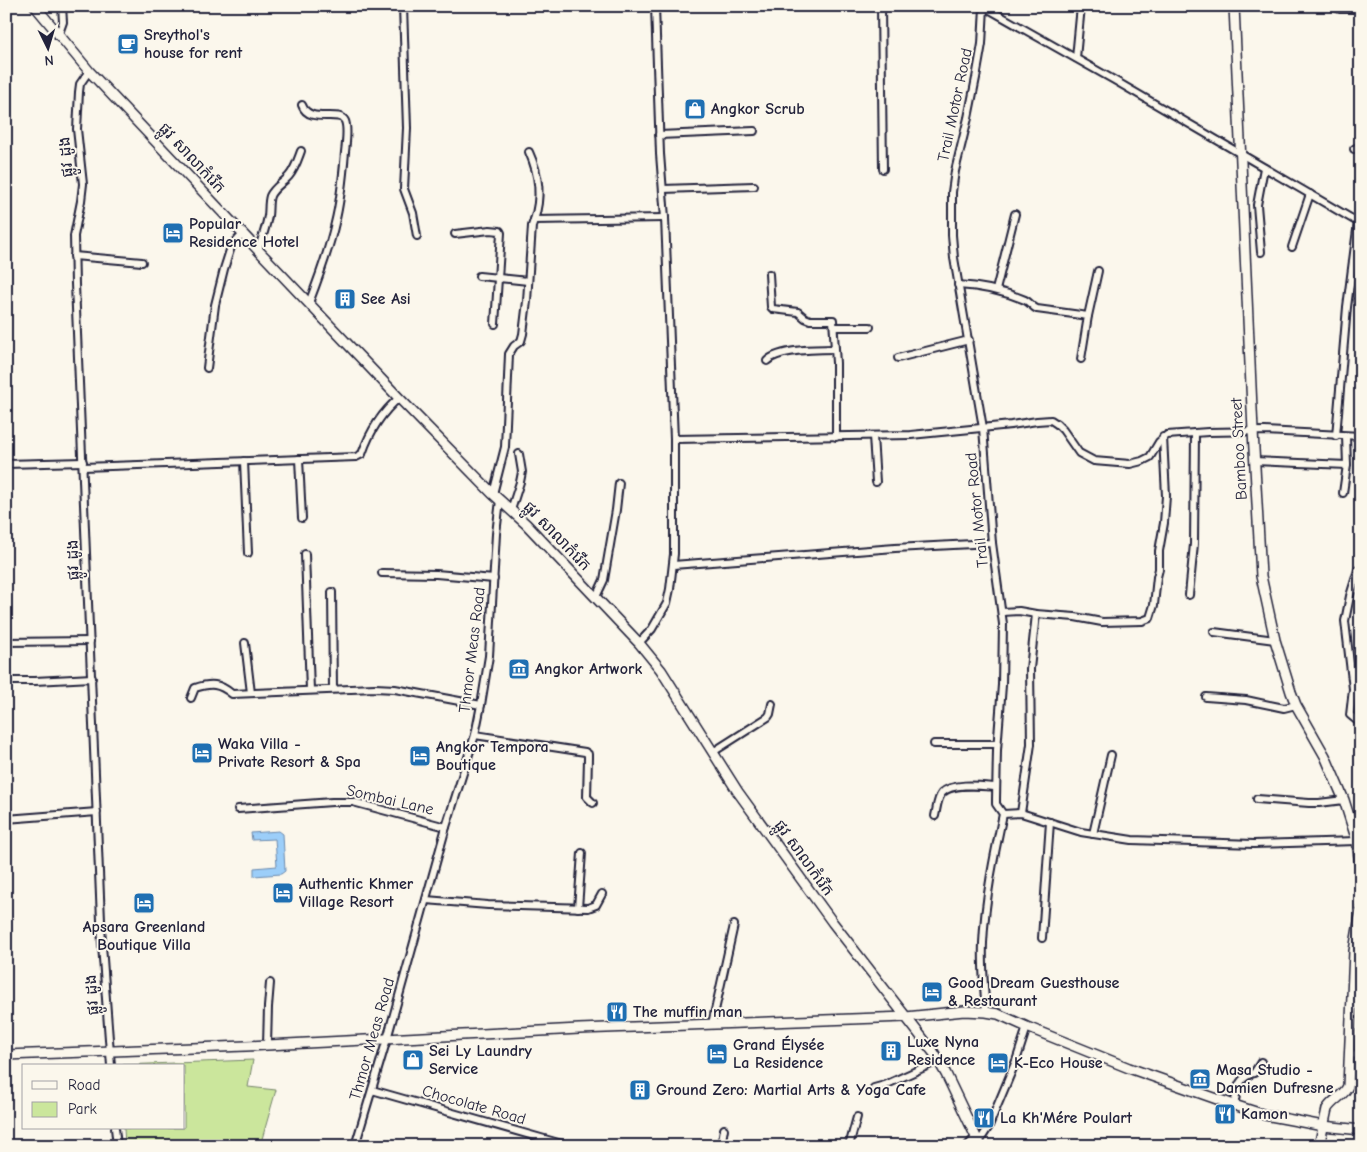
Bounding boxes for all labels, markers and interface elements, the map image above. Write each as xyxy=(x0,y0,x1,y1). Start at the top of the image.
north arrow xyxy=(22,22,72,72)
place label: Sreythol's house for rent xyxy=(144,26,243,62)
cafe icon: Sreythol's house for rent xyxy=(116,32,140,56)
street label: Trail Motor Road xyxy=(934,47,976,163)
text: N xyxy=(44,52,54,69)
shop icon: Angkor Scrub xyxy=(683,97,707,121)
place label: Angkor Scrub xyxy=(711,100,805,118)
street label: ផ្លូវ សាលាកំរើក xyxy=(152,118,230,200)
street label: ផ្លូវ ដូង xyxy=(55,135,81,178)
place label: Popular Residence Hotel xyxy=(189,215,299,251)
hotel icon: Popular Residence Hotel xyxy=(161,221,185,245)
building icon: See Asi xyxy=(333,287,357,311)
place label: See Asi xyxy=(361,290,411,308)
street label: Bamboo Street xyxy=(1227,397,1251,501)
street label: Trail Motor Road xyxy=(962,452,992,568)
street label: ផ្លូវ សាលាកំរើក xyxy=(516,497,596,578)
street label: ផ្លូវ ដូង xyxy=(63,539,87,581)
street label: Thmor Meas Road xyxy=(455,586,489,714)
museum icon: Angkor Artwork xyxy=(507,657,531,681)
place label: Angkor Artwork xyxy=(535,660,642,678)
place label: Waka Villa - Private Resort & Spa xyxy=(218,735,361,771)
place label: Angkor Tempora Boutique xyxy=(436,738,549,774)
hotel icon: Waka Villa - Private Resort & Spa xyxy=(190,741,214,765)
hotel icon: Angkor Tempora Boutique xyxy=(408,744,432,768)
street label: Sombai Lane xyxy=(345,781,435,819)
street label: ផ្លូវ សាលាកំរើក xyxy=(767,816,839,902)
place label: Authentic Khmer Village Resort xyxy=(299,875,414,911)
hotel icon: Authentic Khmer Village Resort xyxy=(271,881,295,905)
hotel icon: Apsara Greenland Boutique Villa xyxy=(132,891,156,915)
place label: Apsara Greenland Boutique Villa xyxy=(83,918,205,954)
street label: ផ្លូវ ដូង xyxy=(82,974,107,1016)
place label: Good Dream Guesthouse & Restaurant xyxy=(948,974,1120,1010)
street label: Thmor Meas Road xyxy=(346,976,398,1102)
hotel icon: Good Dream Guesthouse & Restaurant xyxy=(920,980,944,1004)
restaurant icon: The muffin man xyxy=(605,1000,629,1024)
place label: The muffin man xyxy=(633,1003,743,1021)
place label: Luxe Nyna Residence xyxy=(907,1033,979,1069)
place label: Grand Élysée La Residence xyxy=(733,1035,824,1072)
building icon: Luxe Nyna Residence xyxy=(879,1039,903,1063)
place label: Sei Ly Laundry Service xyxy=(429,1042,533,1078)
hotel icon: Grand Élysée La Residence xyxy=(705,1042,729,1066)
shop icon: Sei Ly Laundry Service xyxy=(401,1048,425,1072)
hotel icon: K-Eco House xyxy=(986,1051,1010,1075)
place label: K-Eco House xyxy=(1014,1054,1103,1072)
place label: Masa Studio - Damien Dufresne xyxy=(1216,1061,1334,1097)
legend xyxy=(22,1064,185,1130)
museum icon: Masa Studio - Damien Dufresne xyxy=(1188,1067,1212,1091)
text: Road xyxy=(68,1076,100,1094)
building icon: Ground Zero: Martial Arts & Yoga Cafe xyxy=(628,1078,652,1102)
place label: Ground Zero: Martial Arts & Yoga Cafe xyxy=(656,1081,926,1099)
street label: Chocolate Road xyxy=(420,1082,528,1128)
text: Park xyxy=(68,1100,97,1118)
restaurant icon: Kamon xyxy=(1213,1102,1237,1126)
place label: Kamon xyxy=(1241,1105,1288,1123)
restaurant icon: La Kh'Mére Poulart xyxy=(972,1106,996,1130)
place label: La Kh'Mére Poulart xyxy=(1000,1109,1133,1127)

